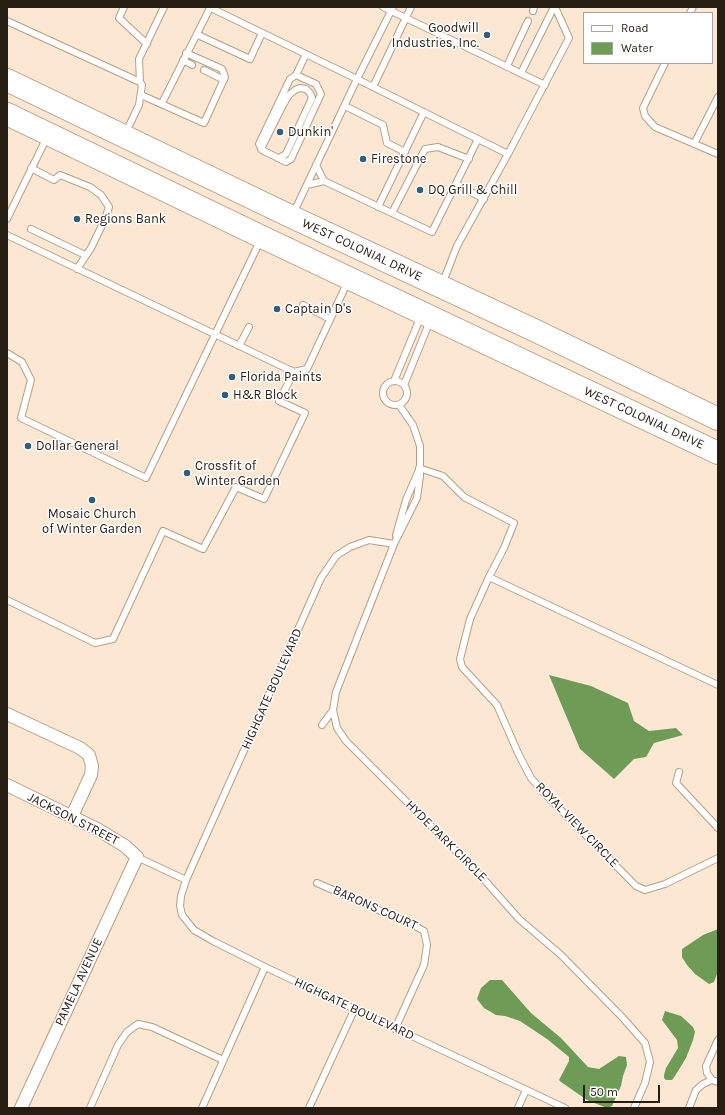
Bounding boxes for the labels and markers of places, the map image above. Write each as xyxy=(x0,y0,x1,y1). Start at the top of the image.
place label: Goodwill Industries, Inc. xyxy=(392,20,479,51)
marker: Goodwill Industries, Inc. xyxy=(482,30,492,40)
place label: Dunkin' xyxy=(288,124,333,140)
marker: Dunkin' xyxy=(275,127,285,137)
place label: Firestone xyxy=(371,151,426,167)
marker: Firestone xyxy=(358,154,368,164)
place label: DQ Grill & Chill xyxy=(428,182,517,198)
marker: DQ Grill & Chill xyxy=(415,185,425,195)
place label: Regions Bank xyxy=(85,211,166,227)
marker: Regions Bank xyxy=(72,214,82,224)
place label: Captain D's xyxy=(285,301,352,317)
marker: Captain D's xyxy=(272,304,282,314)
place label: Florida Paints xyxy=(240,369,322,385)
marker: Florida Paints xyxy=(227,372,237,382)
place label: H&R Block xyxy=(233,387,297,403)
marker: H&R Block xyxy=(220,390,230,400)
place label: Dollar General xyxy=(36,438,119,454)
marker: Dollar General xyxy=(23,441,33,451)
place label: Crossfit of Winter Garden xyxy=(195,458,280,489)
marker: Crossfit of Winter Garden xyxy=(182,468,192,478)
marker: Mosaic Church of Winter Garden xyxy=(87,495,97,505)
place label: Mosaic Church of Winter Garden xyxy=(42,506,142,537)

